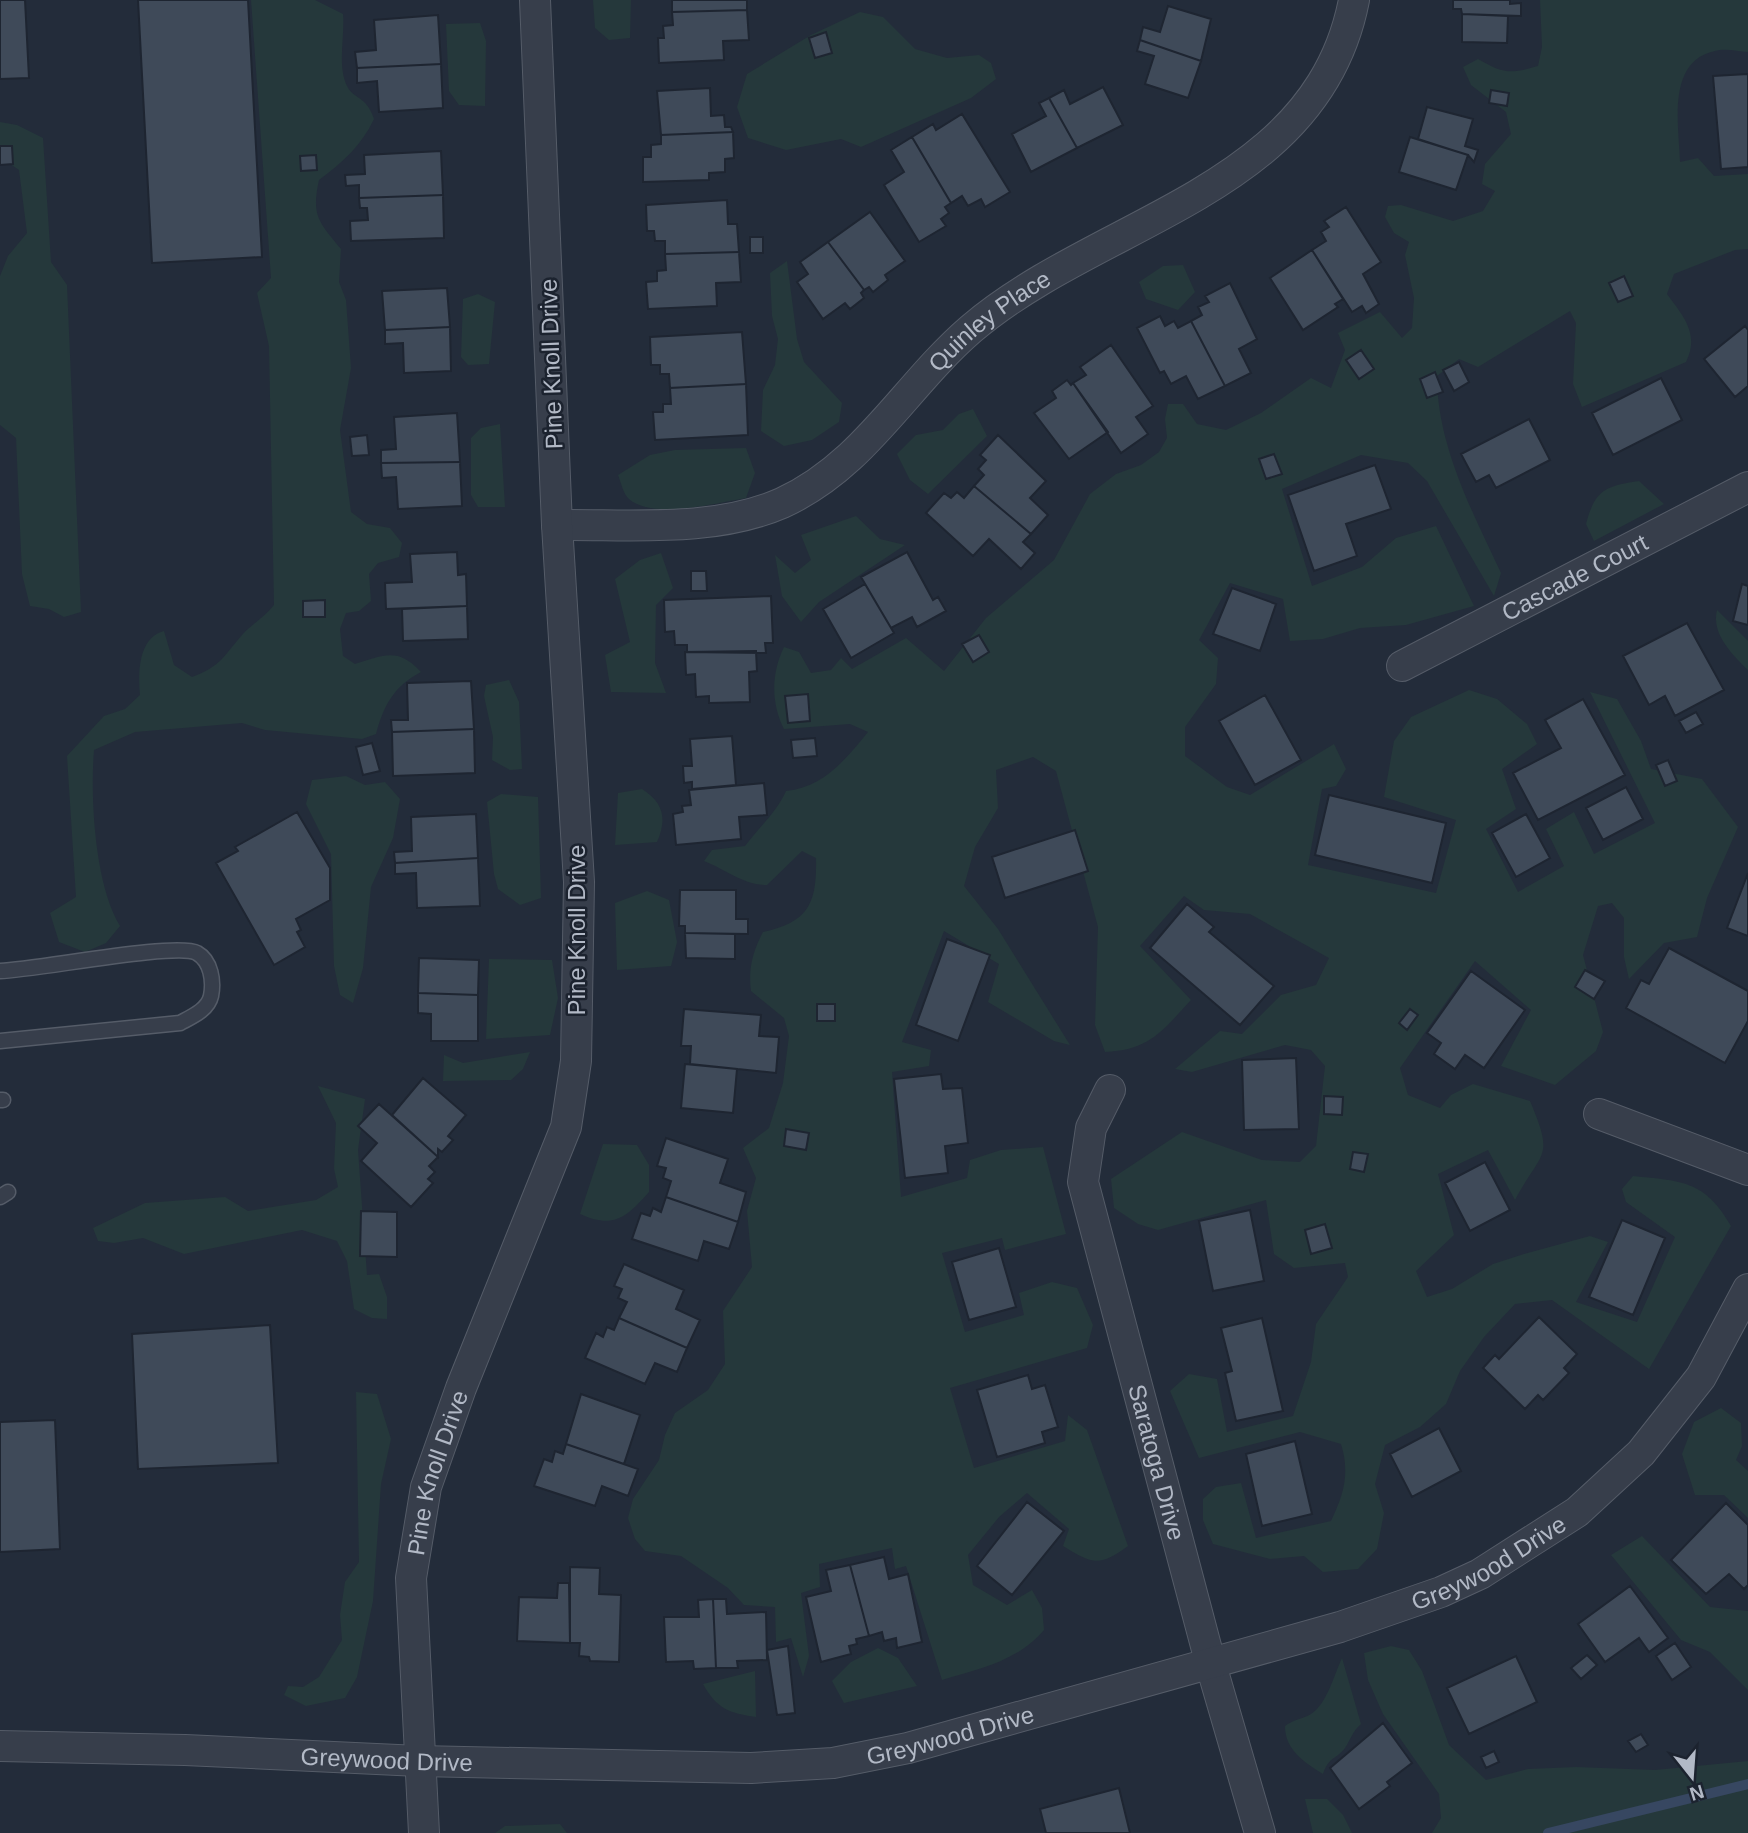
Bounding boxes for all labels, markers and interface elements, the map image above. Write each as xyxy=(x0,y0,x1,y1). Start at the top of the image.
street label: Quinley Place xyxy=(922,264,1055,376)
street label: Pine Knoll Drive xyxy=(535,278,567,450)
street label: Cascade Court xyxy=(1497,528,1652,626)
street label: Pine Knoll Drive xyxy=(563,845,590,1015)
street label: Saratoga Drive xyxy=(1124,1381,1191,1543)
street label: Pine Knoll Drive xyxy=(401,1386,473,1557)
street label: Greywood Drive xyxy=(1408,1510,1570,1615)
street label: Greywood Drive xyxy=(864,1700,1037,1769)
street label: Greywood Drive xyxy=(300,1742,473,1776)
north arrow xyxy=(1657,1742,1727,1812)
text: N xyxy=(1687,1781,1706,1805)

